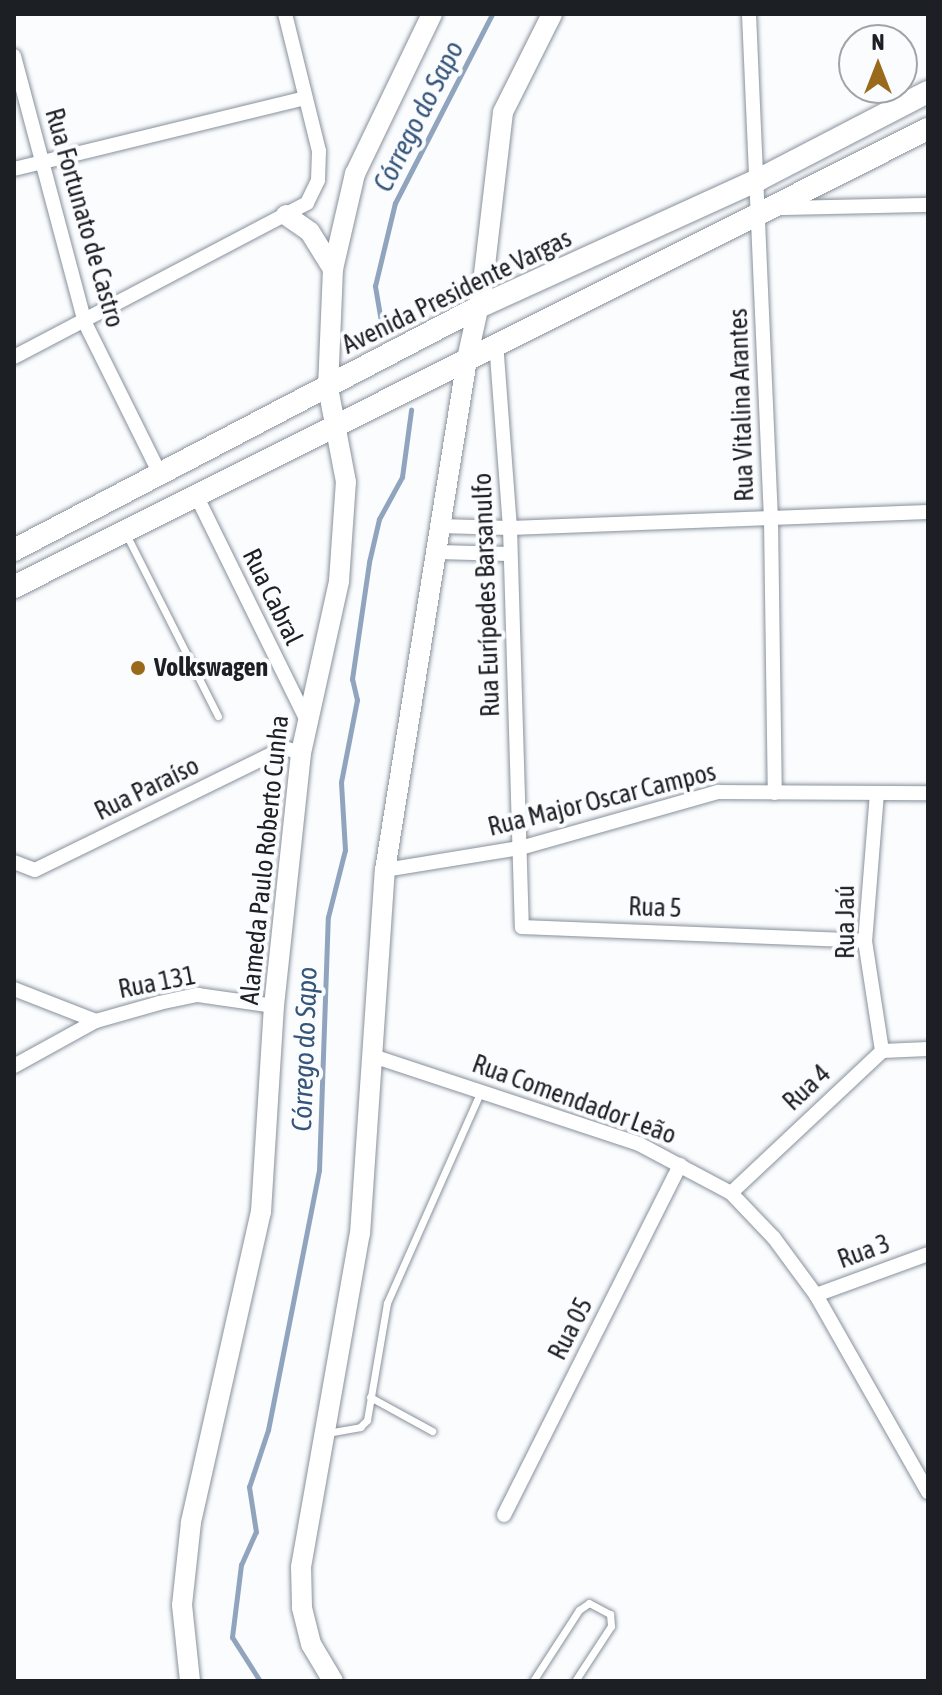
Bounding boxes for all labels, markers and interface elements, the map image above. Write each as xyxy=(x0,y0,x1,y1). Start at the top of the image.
north arrow xyxy=(838,24,918,104)
text: N xyxy=(872,29,884,55)
water label: Córrego do Sapo xyxy=(366,35,470,197)
street label: Rua Fortunato de Castro xyxy=(38,105,130,331)
street label: Avenida Presidente Vargas xyxy=(337,223,577,361)
street label: Rua Vitalina Arantes xyxy=(723,308,761,502)
street label: Rua Eurípedes Barsanulfo xyxy=(467,472,507,718)
street label: Rua Cabral xyxy=(235,544,309,650)
place label: Volkswagen xyxy=(154,652,268,684)
marker: Volkswagen xyxy=(129,659,147,677)
street label: Alameda Paulo Roberto Cunha xyxy=(234,714,296,1006)
street label: Rua Paraíso xyxy=(90,750,204,828)
street label: Rua Major Oscar Campos xyxy=(485,757,719,843)
street label: Rua Jaú xyxy=(830,885,862,959)
street label: Rua 5 xyxy=(628,891,682,925)
street label: Rua 131 xyxy=(116,960,198,1006)
water label: Córrego do Sapo xyxy=(284,966,324,1132)
street label: Rua Comendador Leão xyxy=(468,1049,680,1151)
street label: Rua 4 xyxy=(777,1058,837,1118)
street label: Rua 3 xyxy=(834,1228,894,1276)
street label: Rua 05 xyxy=(542,1293,600,1365)

